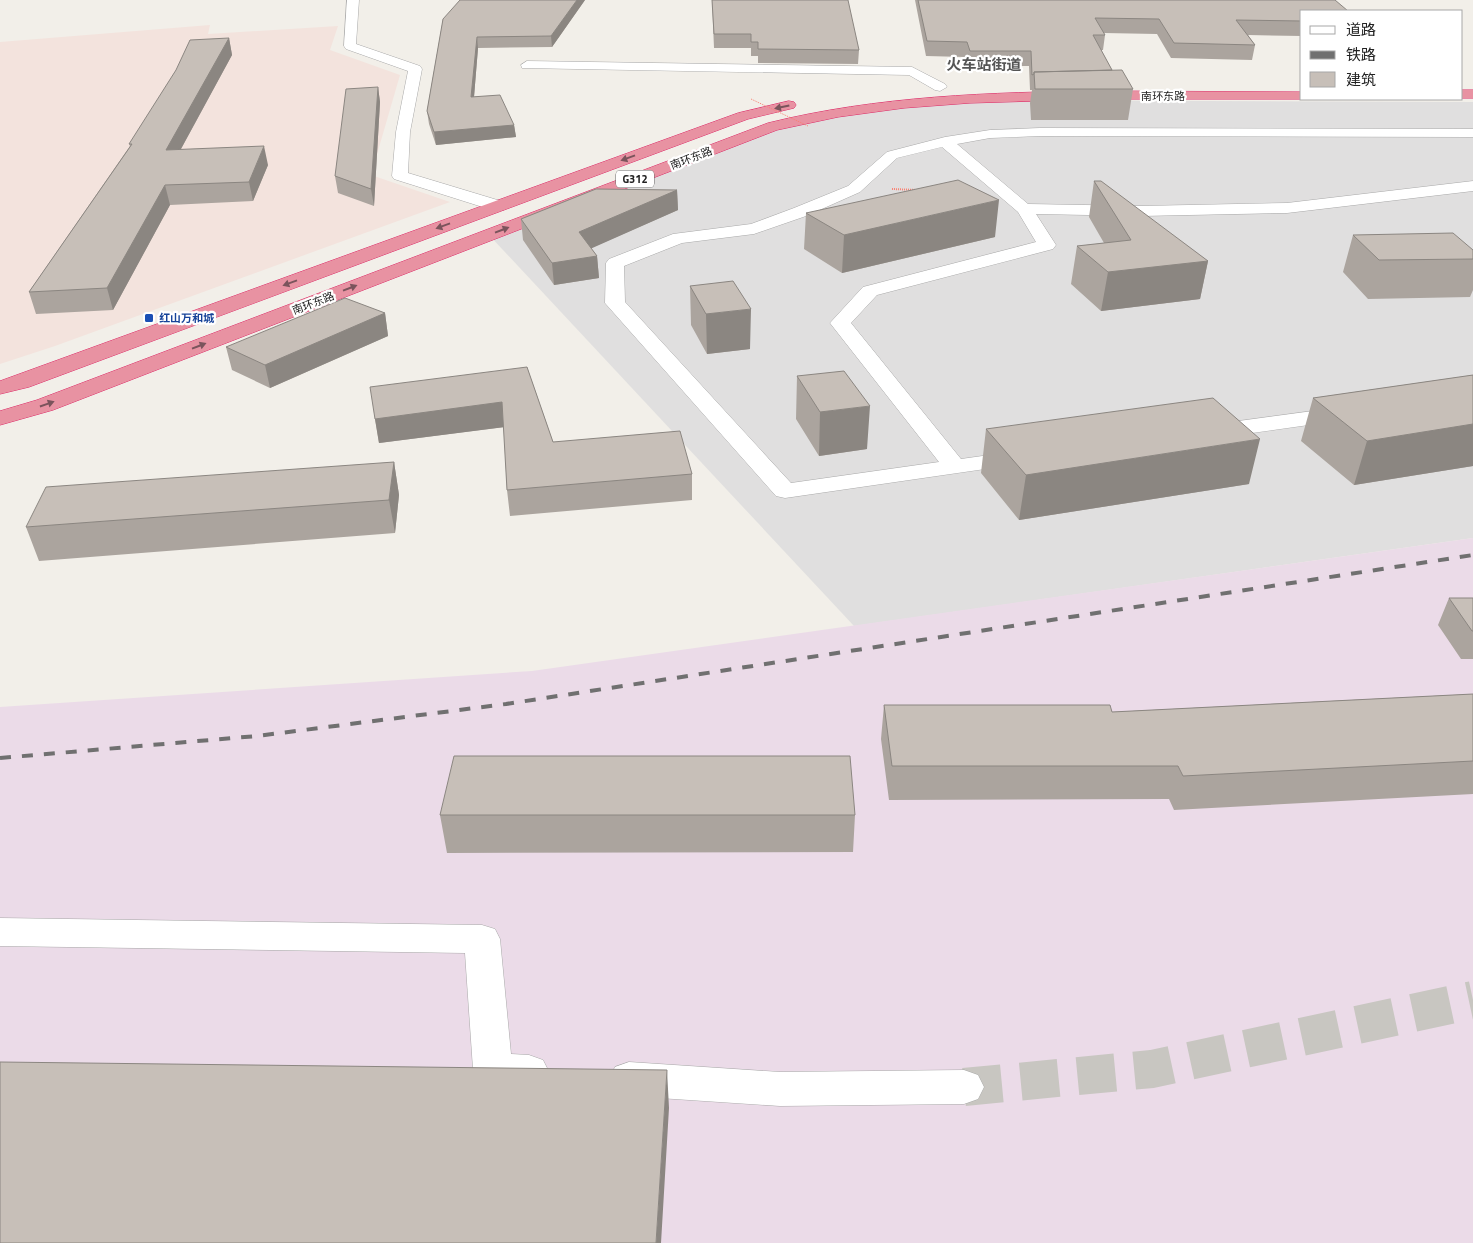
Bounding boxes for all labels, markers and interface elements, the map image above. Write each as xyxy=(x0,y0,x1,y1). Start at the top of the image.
legend xyxy=(1300,10,1463,100)
text: 道路 xyxy=(1346,18,1376,41)
text: 铁路 xyxy=(1346,43,1376,66)
district label: 火车站街道 xyxy=(946,53,1022,76)
text: 建筑 xyxy=(1346,68,1376,91)
street label: 南环东路 xyxy=(1141,88,1185,104)
one-way arrow xyxy=(774,103,789,111)
street label: 南环东路 xyxy=(668,143,714,173)
one-way arrow xyxy=(620,154,635,162)
road number: G312 xyxy=(616,170,654,188)
one-way arrow xyxy=(435,223,450,230)
one-way arrow xyxy=(495,226,510,234)
one-way arrow xyxy=(282,279,297,287)
one-way arrow xyxy=(343,284,358,292)
street label: 南环东路 xyxy=(290,288,336,318)
place label: 红山万和城 xyxy=(159,310,215,326)
marker: 红山万和城 xyxy=(143,312,155,324)
one-way arrow xyxy=(191,342,206,350)
one-way arrow xyxy=(39,400,54,407)

